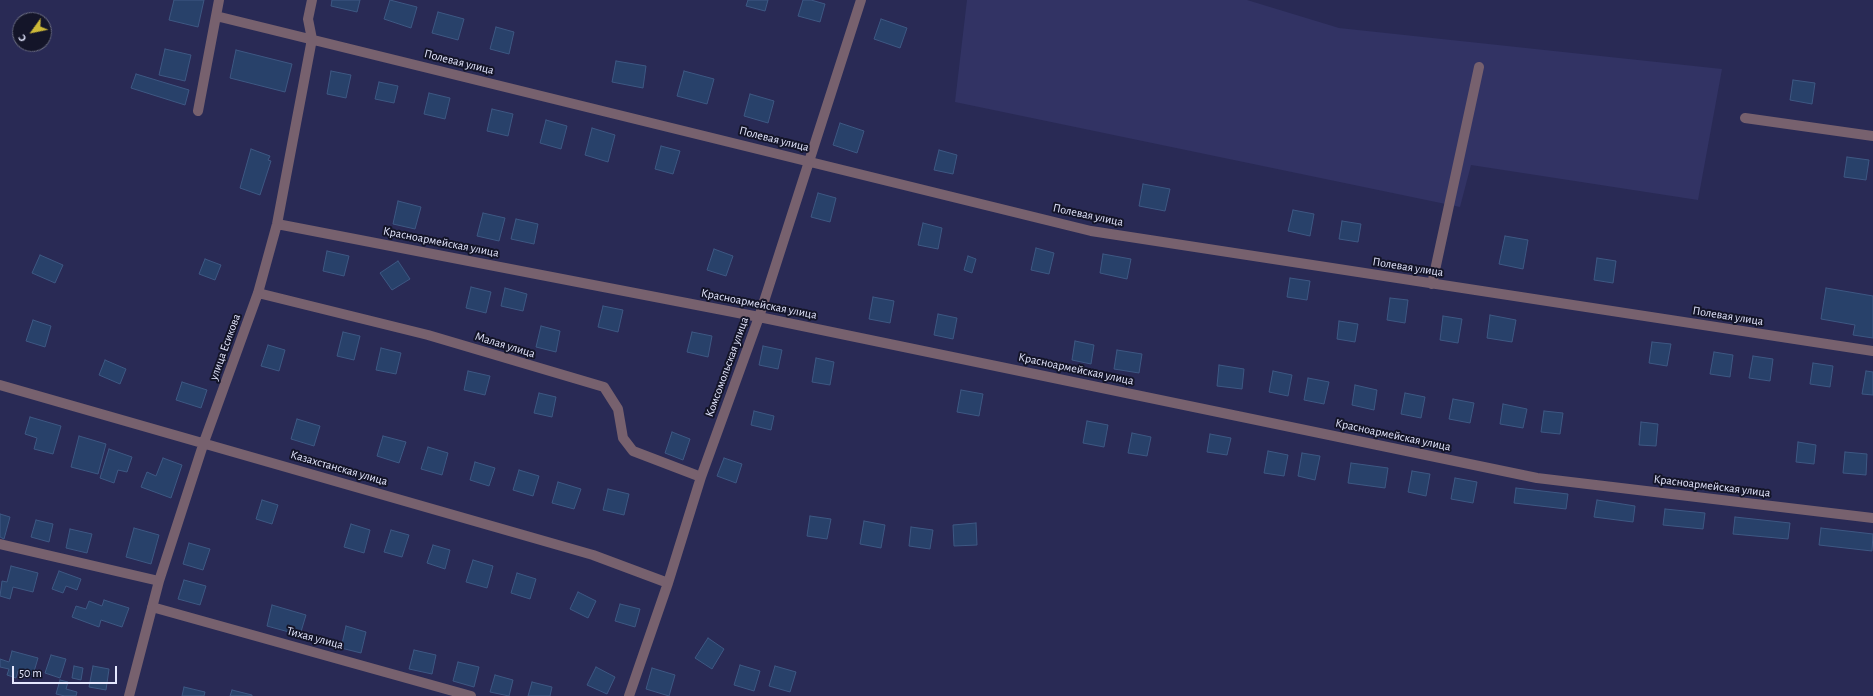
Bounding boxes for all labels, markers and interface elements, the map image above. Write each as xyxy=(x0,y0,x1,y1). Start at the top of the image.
north arrow xyxy=(12,12,52,52)
text: С xyxy=(16,33,29,44)
street label: Полевая улица xyxy=(423,46,495,78)
street label: Полевая улица xyxy=(738,123,810,155)
street label: Полевая улица xyxy=(1051,201,1125,229)
street label: Красноармейская улица xyxy=(382,224,500,260)
street label: Полевая улица xyxy=(1372,254,1444,280)
street label: Красноармейская улица xyxy=(700,286,818,322)
street label: Полевая улица xyxy=(1692,303,1764,329)
street label: улица Есикова xyxy=(206,312,244,382)
street label: Комсомольская улица xyxy=(702,315,752,419)
street label: Малая улица xyxy=(473,329,537,361)
street label: Красноармейская улица xyxy=(1017,350,1135,388)
street label: Красноармейская улица xyxy=(1334,416,1452,454)
street label: Казахстанская улица xyxy=(289,447,389,489)
street label: Красноармейская улица xyxy=(1653,472,1771,500)
street label: Тихая улица xyxy=(285,624,345,652)
scale bar xyxy=(14,658,119,684)
text: 50 m xyxy=(19,667,42,679)

